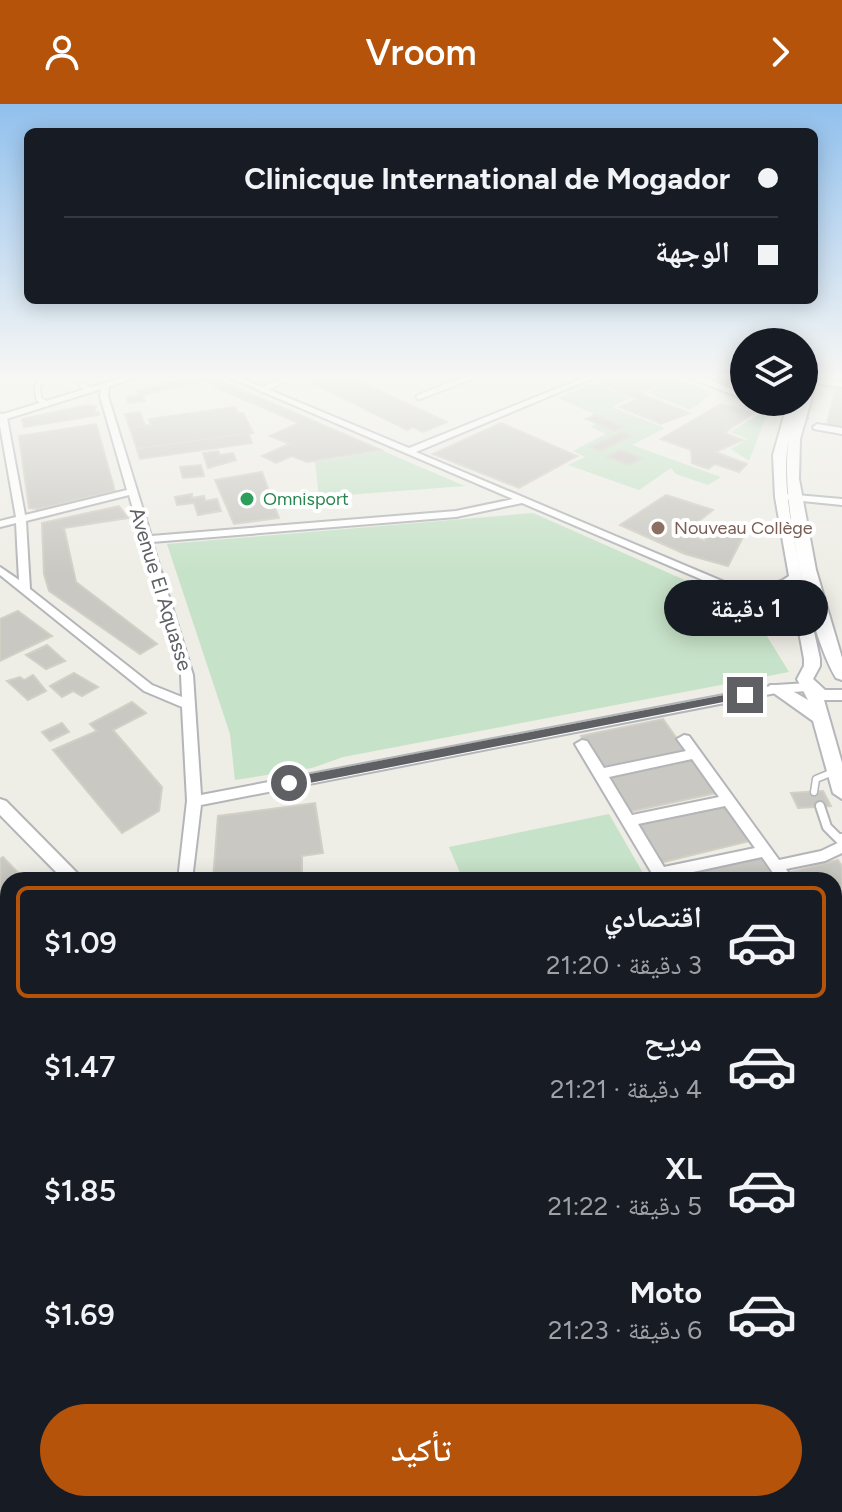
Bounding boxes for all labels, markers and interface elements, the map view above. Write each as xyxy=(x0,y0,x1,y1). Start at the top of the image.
icon: person xyxy=(40,30,84,74)
icon: forward xyxy=(758,30,802,74)
text: Vroom xyxy=(365,31,477,74)
text: Clinicque International de Mogador xyxy=(244,160,730,197)
text: الوجهة xyxy=(655,233,730,270)
map controls xyxy=(730,328,818,416)
button: layers xyxy=(730,328,818,416)
place label: Omnisport xyxy=(263,488,349,510)
marker: Omnisport xyxy=(238,490,256,508)
street label: Avenue El Aquasse xyxy=(125,504,197,674)
place label: Nouveau Collège xyxy=(674,517,813,539)
marker: Nouveau Collège xyxy=(649,519,667,537)
callout: 1 دقيقة xyxy=(663,579,827,635)
text: 1 دقيقة xyxy=(710,592,782,624)
route end xyxy=(727,677,763,713)
route start xyxy=(271,765,307,801)
text: اقتصادي xyxy=(604,898,702,935)
icon: car xyxy=(726,906,798,978)
text: $1.09 xyxy=(44,924,117,961)
text: 3 دقيقة · 21:20 xyxy=(546,949,702,981)
text: مريح xyxy=(644,1022,702,1059)
icon: car xyxy=(726,1030,798,1102)
text: $1.47 xyxy=(44,1048,116,1085)
text: 4 دقيقة · 21:21 xyxy=(550,1073,702,1105)
text: XL xyxy=(666,1150,702,1187)
icon: car xyxy=(726,1154,798,1226)
text: $1.85 xyxy=(44,1172,116,1209)
text: 5 دقيقة · 21:22 xyxy=(547,1190,702,1222)
text: Moto xyxy=(630,1274,702,1311)
icon: car xyxy=(726,1278,798,1350)
text: $1.69 xyxy=(44,1296,115,1333)
text: 6 دقيقة · 21:23 xyxy=(548,1314,702,1346)
button: تأكيد xyxy=(40,1404,802,1496)

